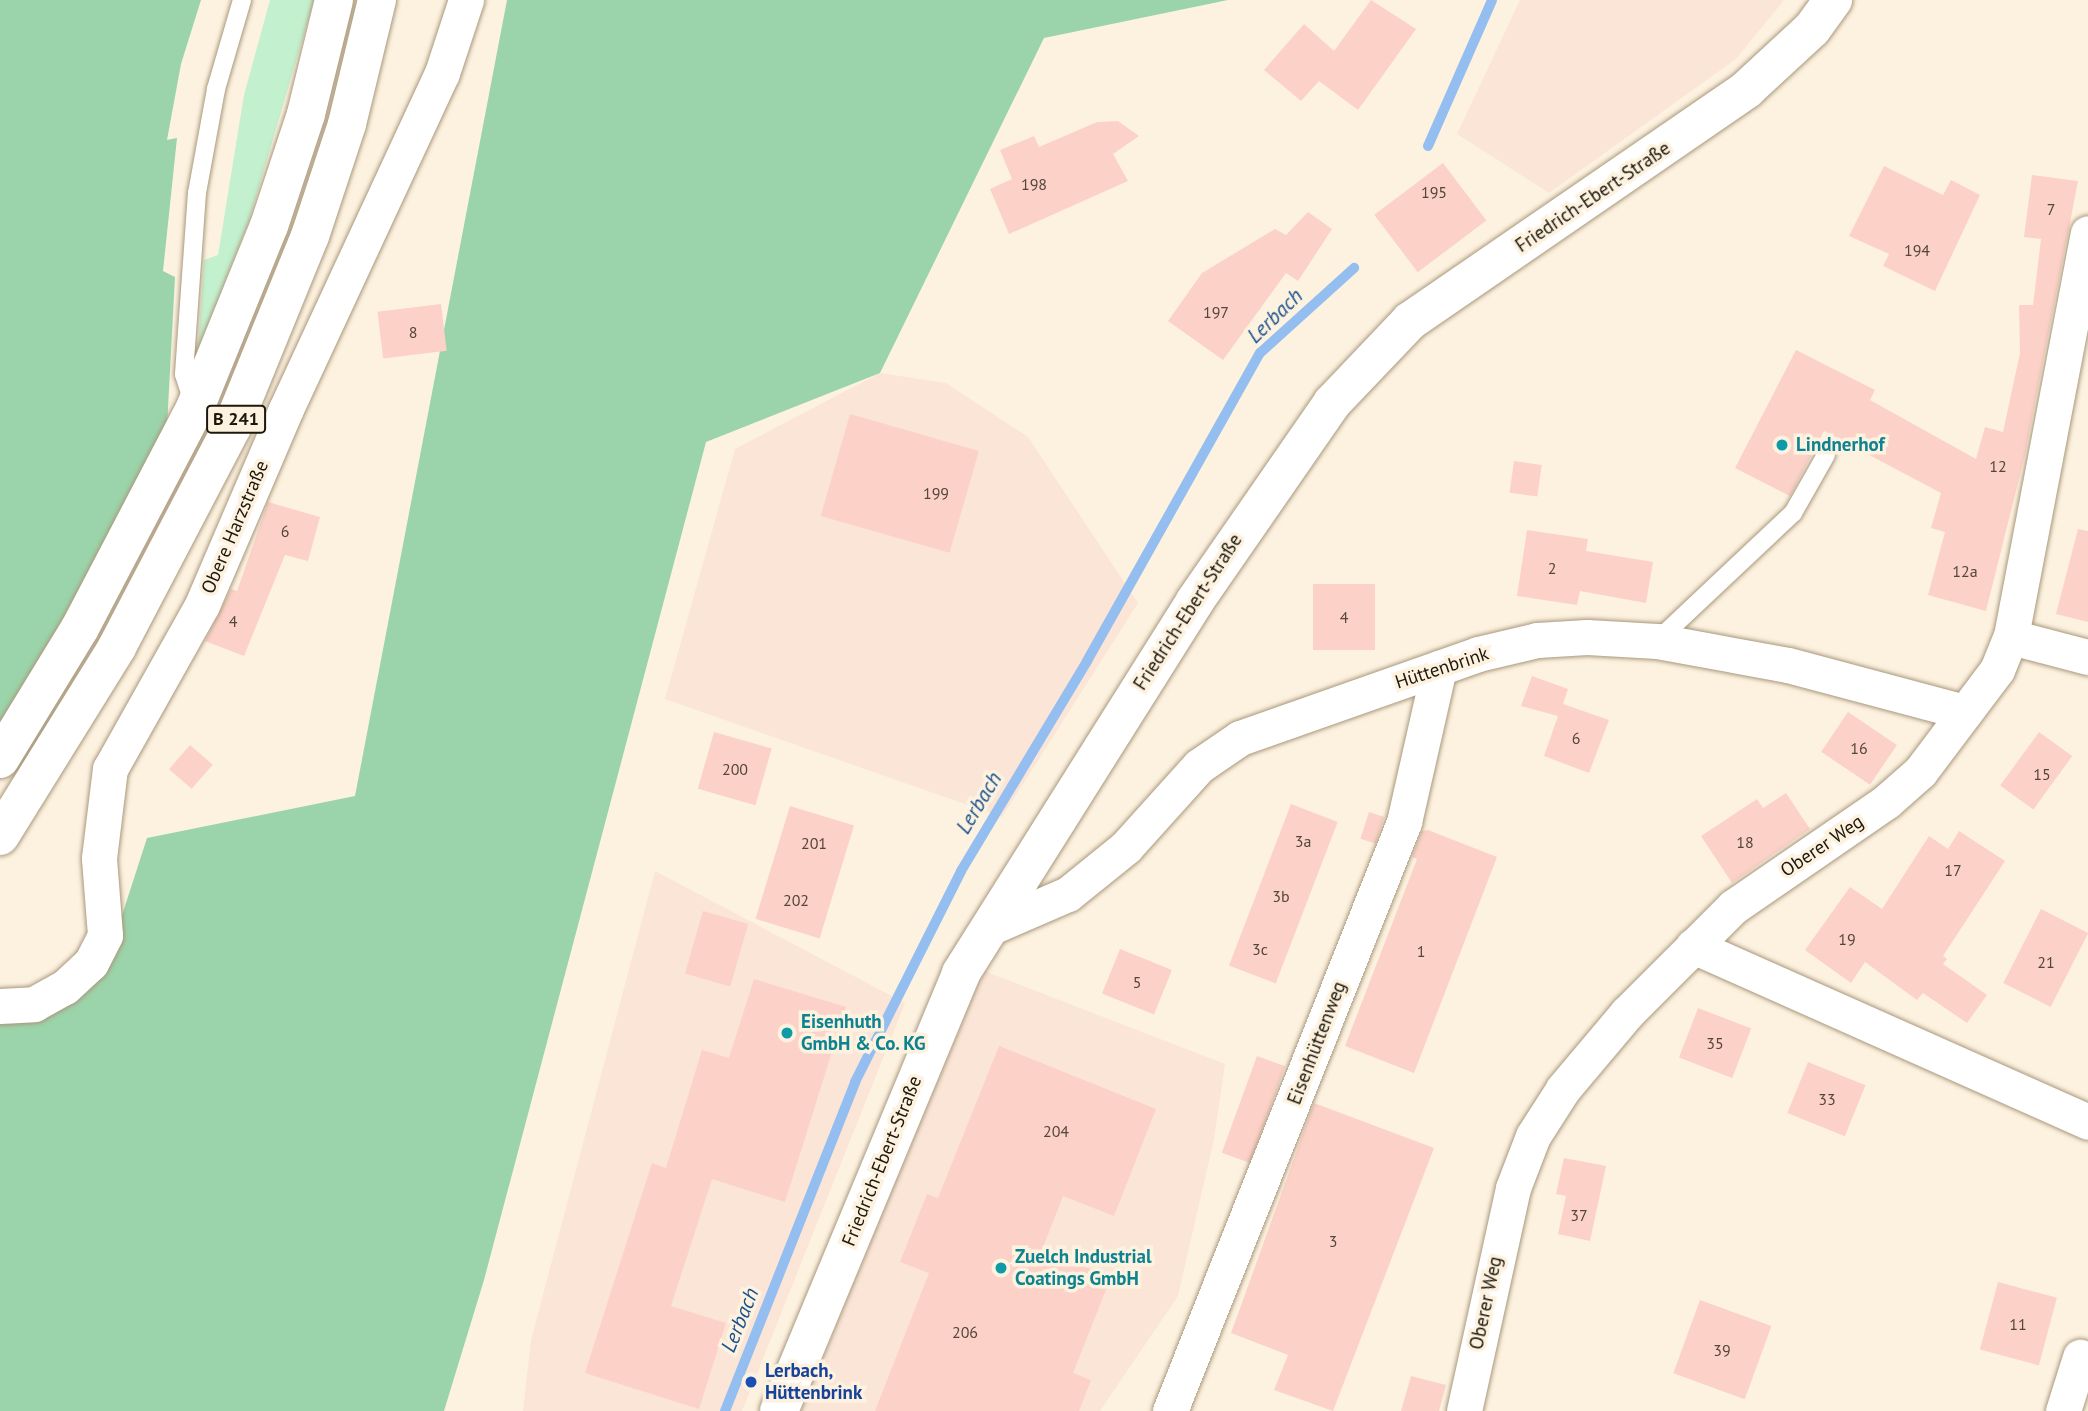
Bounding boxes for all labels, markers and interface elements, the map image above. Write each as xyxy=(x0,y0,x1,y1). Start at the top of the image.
street label: Friedrich-Ebert-Straße xyxy=(1511,137,1675,257)
house number: 198 xyxy=(1021,174,1047,194)
house number: 195 xyxy=(1421,182,1447,202)
house number: 7 xyxy=(2047,199,2055,219)
house number: 194 xyxy=(1904,240,1930,260)
water label: Lerbach xyxy=(1242,284,1308,348)
house number: 197 xyxy=(1203,302,1229,322)
house number: 8 xyxy=(409,322,417,342)
road number: B 241 xyxy=(204,404,268,433)
place label: Lindnerhof xyxy=(1796,434,1885,456)
marker: Lindnerhof xyxy=(1774,437,1790,453)
house number: 12 xyxy=(1989,456,2007,476)
street label: Obere Harzstraße xyxy=(197,457,273,597)
house number: 199 xyxy=(923,483,949,503)
house number: 6 xyxy=(281,521,289,541)
street label: Friedrich-Ebert-Straße xyxy=(1129,530,1247,694)
house number: 2 xyxy=(1548,558,1556,578)
house number: 12a xyxy=(1952,561,1978,581)
house number: 4 xyxy=(1340,607,1348,627)
house number: 4 xyxy=(229,611,237,631)
street label: Hüttenbrink xyxy=(1392,642,1492,694)
house number: 6 xyxy=(1572,728,1580,748)
house number: 16 xyxy=(1850,738,1868,758)
house number: 200 xyxy=(722,759,748,779)
house number: 15 xyxy=(2033,764,2051,784)
water label: Lerbach xyxy=(951,768,1007,838)
street label: Oberer Weg xyxy=(1776,810,1868,882)
house number: 3a xyxy=(1295,831,1311,851)
house number: 18 xyxy=(1736,832,1754,852)
house number: 201 xyxy=(801,833,827,853)
house number: 17 xyxy=(1944,860,1962,880)
house number: 3b xyxy=(1272,886,1290,906)
house number: 202 xyxy=(783,890,809,910)
house number: 19 xyxy=(1838,929,1856,949)
house number: 3c xyxy=(1252,939,1268,959)
house number: 1 xyxy=(1417,941,1425,961)
house number: 21 xyxy=(2037,952,2055,972)
house number: 5 xyxy=(1133,972,1141,992)
street label: Eisenhüttenweg xyxy=(1283,978,1351,1108)
place label: Eisenhuth GmbH & Co. KG xyxy=(801,1011,927,1055)
marker: Eisenhuth GmbH & Co. KG xyxy=(779,1025,795,1041)
house number: 35 xyxy=(1706,1033,1724,1053)
street label: Friedrich-Ebert-Straße xyxy=(837,1072,927,1250)
house number: 33 xyxy=(1818,1089,1836,1109)
house number: 204 xyxy=(1043,1121,1069,1141)
house number: 37 xyxy=(1570,1205,1588,1225)
house number: 3 xyxy=(1329,1231,1337,1251)
place label: Zuelch Industrial Coatings GmbH xyxy=(1015,1246,1152,1290)
street label: Oberer Weg xyxy=(1465,1254,1507,1352)
marker: Zuelch Industrial Coatings GmbH xyxy=(993,1260,1009,1276)
water label: Lerbach xyxy=(716,1284,764,1356)
house number: 11 xyxy=(2009,1314,2027,1334)
house number: 206 xyxy=(952,1322,978,1342)
house number: 39 xyxy=(1713,1340,1731,1360)
place label: Lerbach, Hüttenbrink xyxy=(765,1360,862,1404)
marker: Lerbach, Hüttenbrink xyxy=(743,1374,759,1390)

